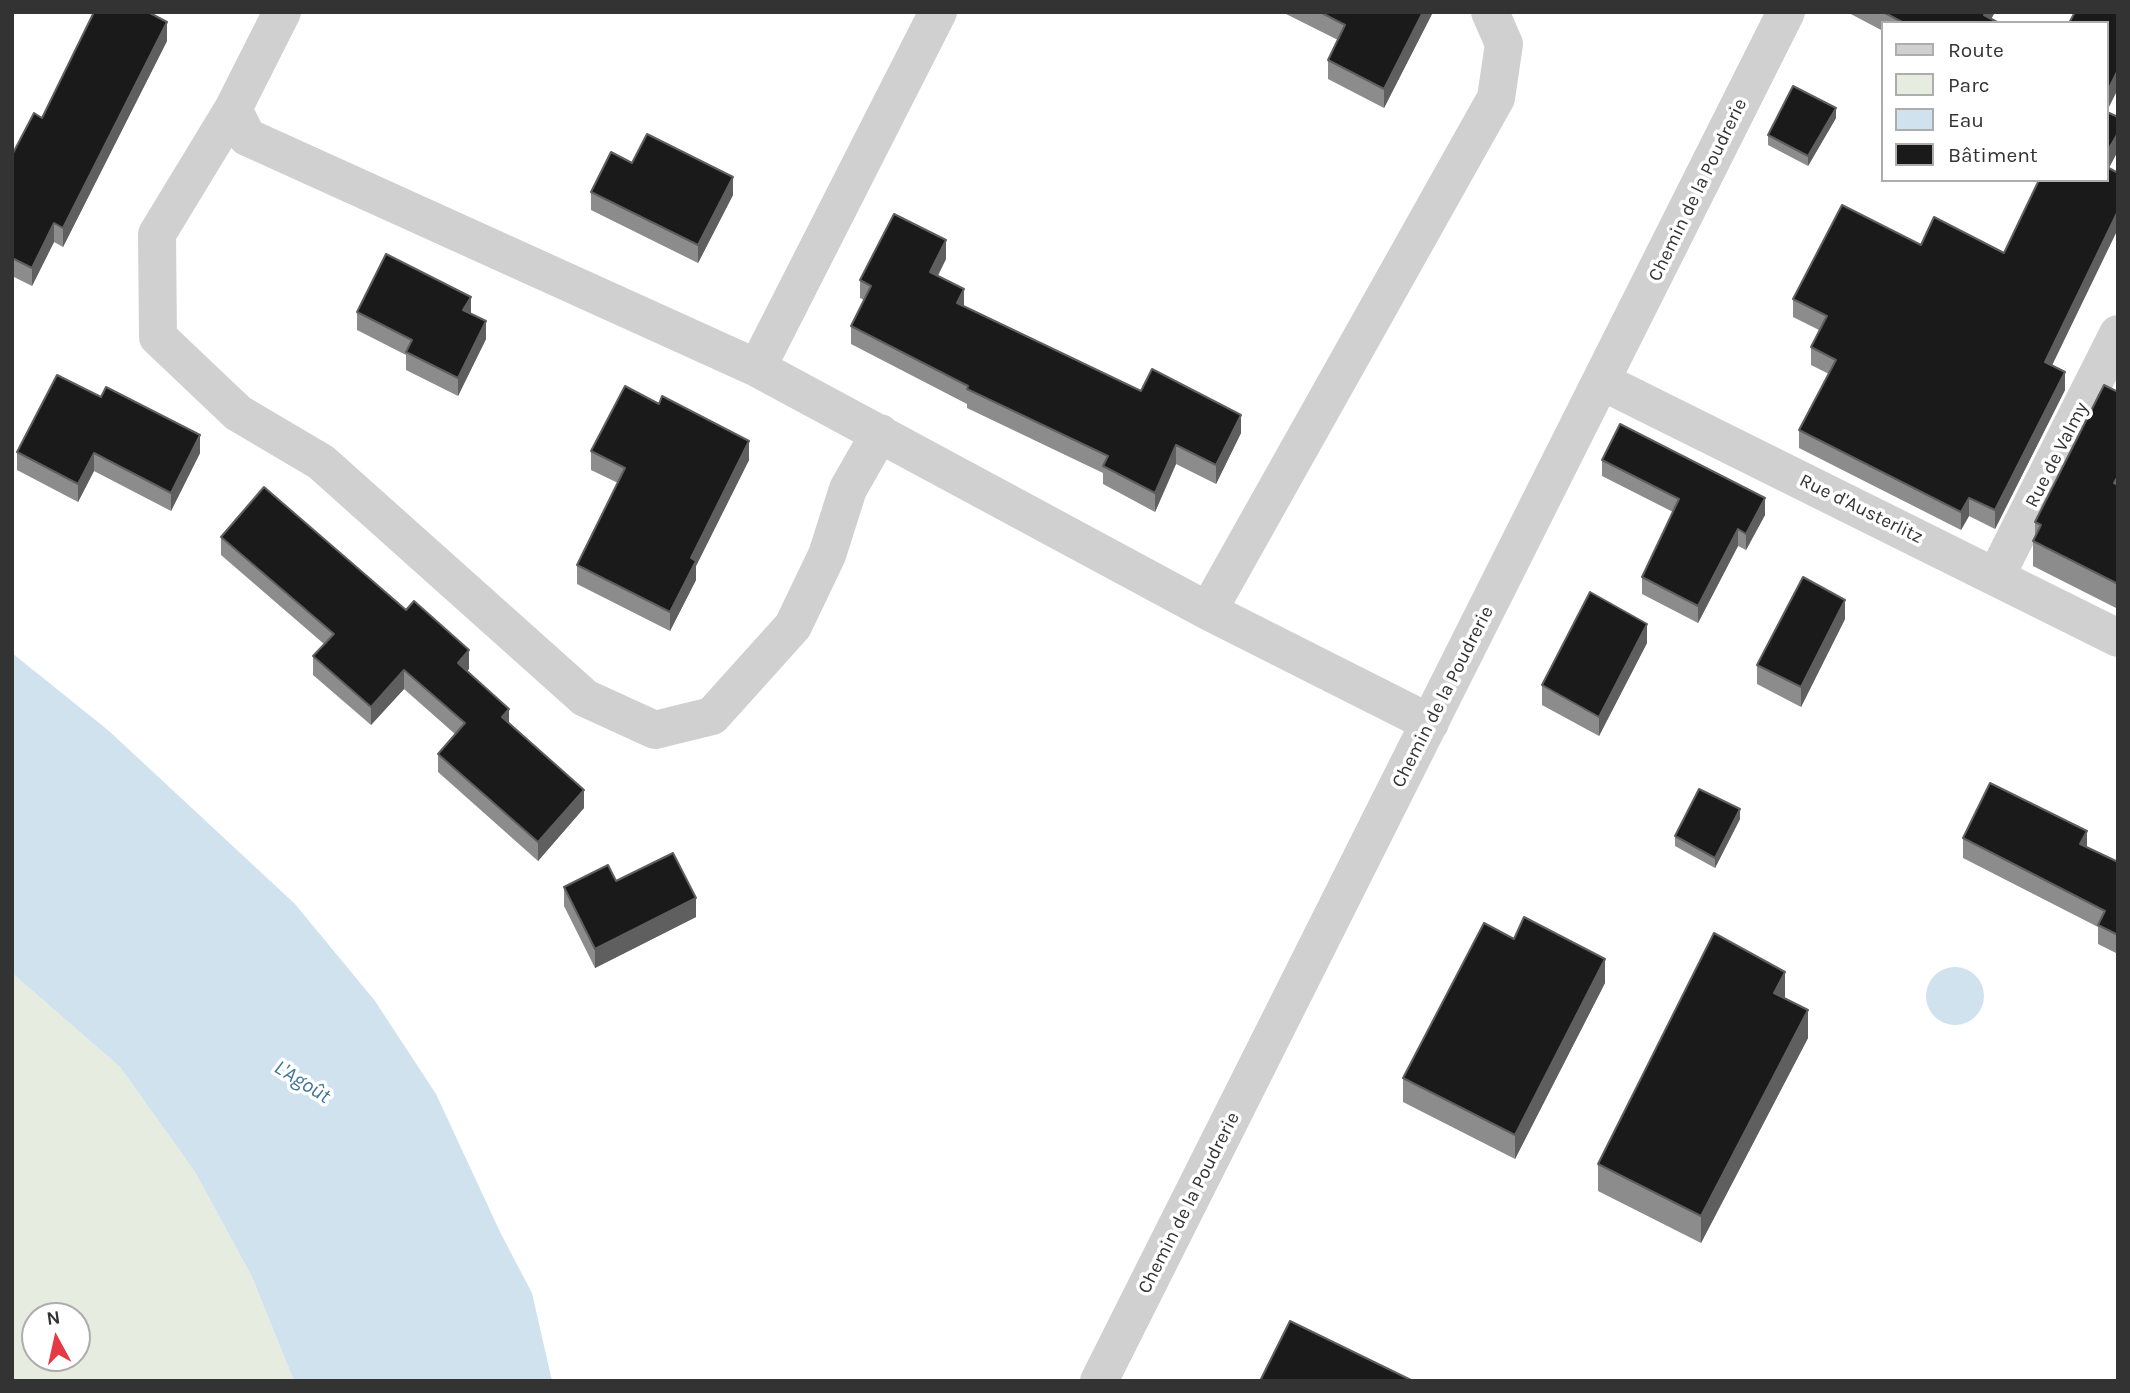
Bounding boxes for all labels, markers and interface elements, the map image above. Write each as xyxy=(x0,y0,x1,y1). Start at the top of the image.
legend xyxy=(1882,21,2109,182)
text: Route xyxy=(1948,38,2004,62)
text: Parc xyxy=(1948,73,1990,97)
street label: Chemin de la Poudrerie xyxy=(1644,95,1752,285)
text: Eau xyxy=(1948,108,1984,132)
text: Bâtiment xyxy=(1948,143,2038,167)
street label: Rue de Valmy xyxy=(2021,398,2093,512)
street label: Rue d'Austerlitz xyxy=(1796,469,1926,549)
street label: Chemin de la Poudrerie xyxy=(1387,602,1499,792)
water label: L'Agoût xyxy=(269,1055,335,1109)
street label: Chemin de la Poudrerie xyxy=(1133,1108,1245,1298)
north arrow xyxy=(21,1302,91,1372)
text: N xyxy=(45,1306,62,1330)

